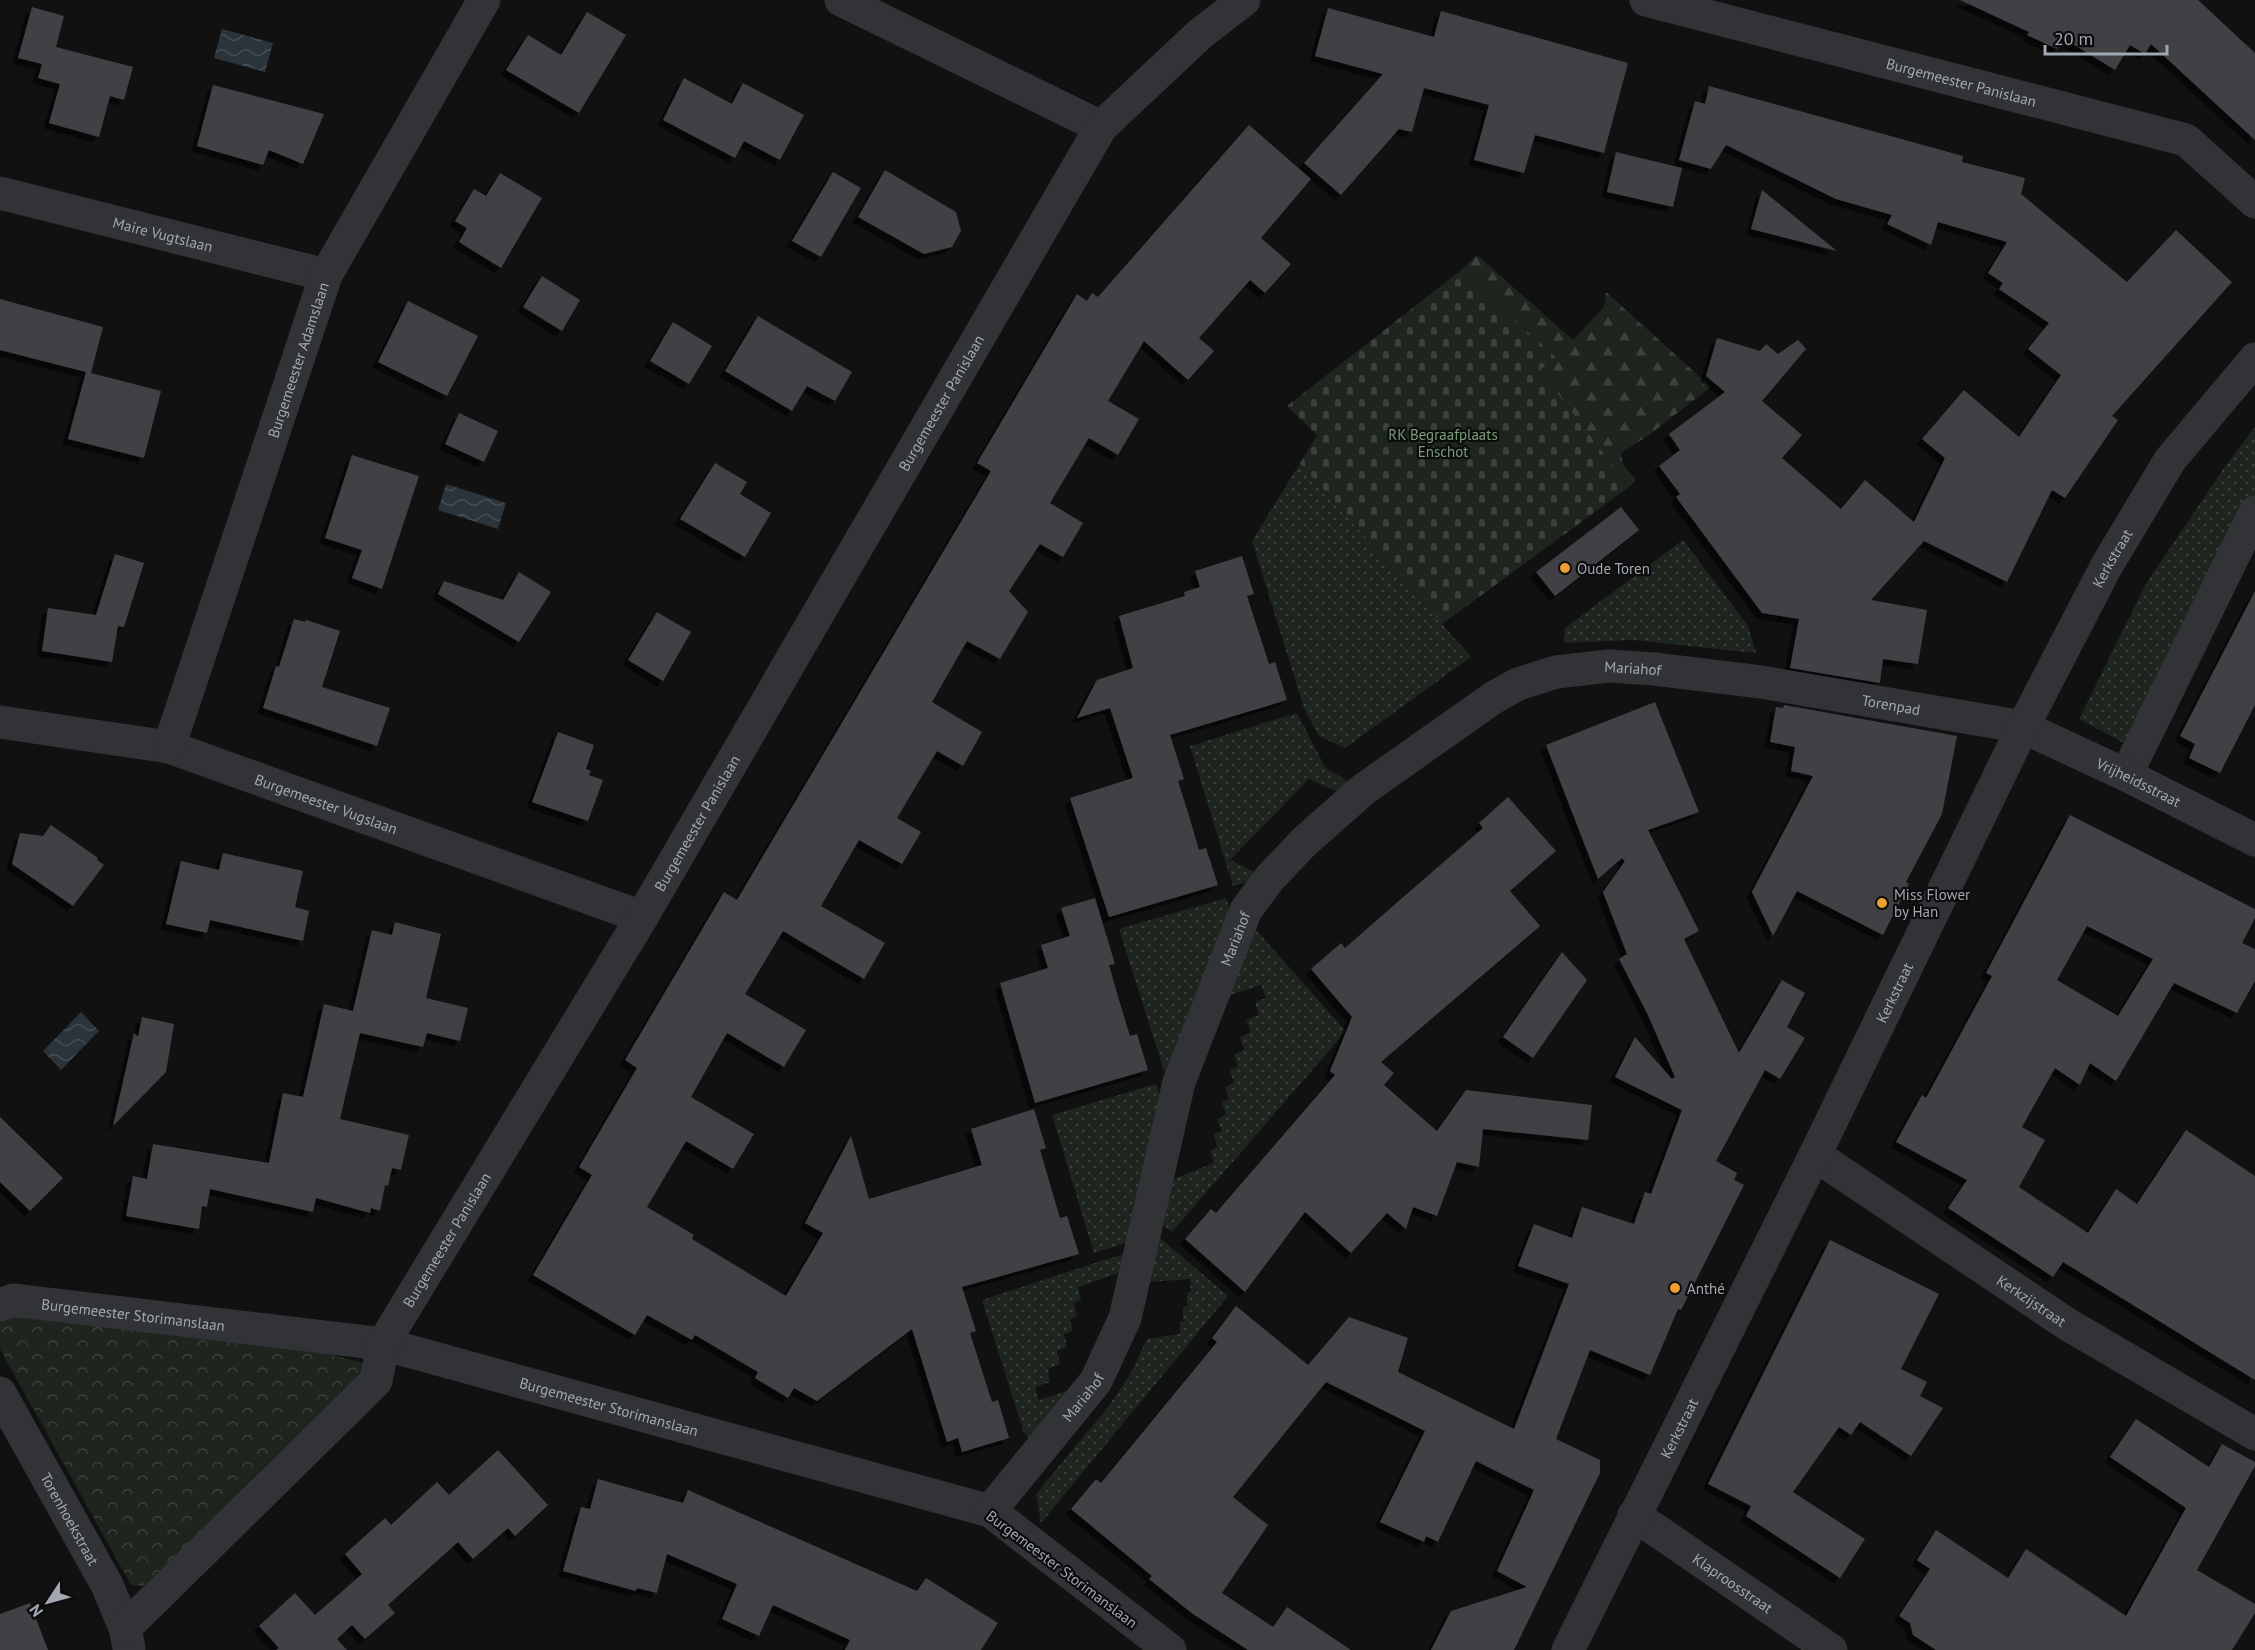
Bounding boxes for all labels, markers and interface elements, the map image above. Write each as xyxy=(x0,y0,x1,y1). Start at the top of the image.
scale bar xyxy=(2045,18,2166,56)
text: 20 m xyxy=(2054,27,2093,50)
street label: Burgemeester Panislaan xyxy=(1884,53,2039,110)
street label: Maire Vugtslaan xyxy=(111,212,215,256)
street label: Burgemeester Adamslaan xyxy=(263,280,332,440)
street label: Burgemeester Panislaan xyxy=(894,331,988,474)
park label: RK Begraafplaats Enschot xyxy=(1388,425,1498,461)
street label: Kerkstraat xyxy=(2088,525,2136,591)
place label: Oude Toren xyxy=(1577,559,1650,578)
marker: Oude Toren xyxy=(1558,561,1572,575)
street label: Mariahof xyxy=(1604,656,1664,679)
street label: Torenpad xyxy=(1860,690,1922,719)
street label: Burgemeester Panislaan xyxy=(650,751,744,894)
street label: Vrijheidsstraat xyxy=(2093,753,2184,811)
street label: Burgemeester Vugslaan xyxy=(252,769,400,838)
place label: Miss Flower by Han xyxy=(1894,885,1970,921)
marker: Miss Flower by Han xyxy=(1875,896,1889,910)
street label: Mariahof xyxy=(1216,908,1254,969)
street label: Kerkstraat xyxy=(1871,959,1917,1026)
street label: Burgemeester Panislaan xyxy=(398,1169,495,1310)
street label: Kerkzijstraat xyxy=(1993,1270,2070,1330)
place label: Anthé xyxy=(1687,1279,1725,1298)
marker: Anthé xyxy=(1668,1281,1682,1295)
street label: Burgemeester Storimanslaan xyxy=(40,1294,226,1335)
street label: Mariahof xyxy=(1058,1369,1108,1425)
street label: Burgemeester Storimanslaan xyxy=(517,1373,701,1440)
street label: Kerkstraat xyxy=(1656,1395,1702,1461)
street label: Torenhoekstraat xyxy=(37,1469,103,1568)
street label: Burgemeester Storimanslaan xyxy=(983,1506,1141,1632)
street label: Klaproosstraat xyxy=(1689,1549,1777,1617)
north arrow xyxy=(18,1572,78,1632)
text: N xyxy=(25,1601,47,1621)

